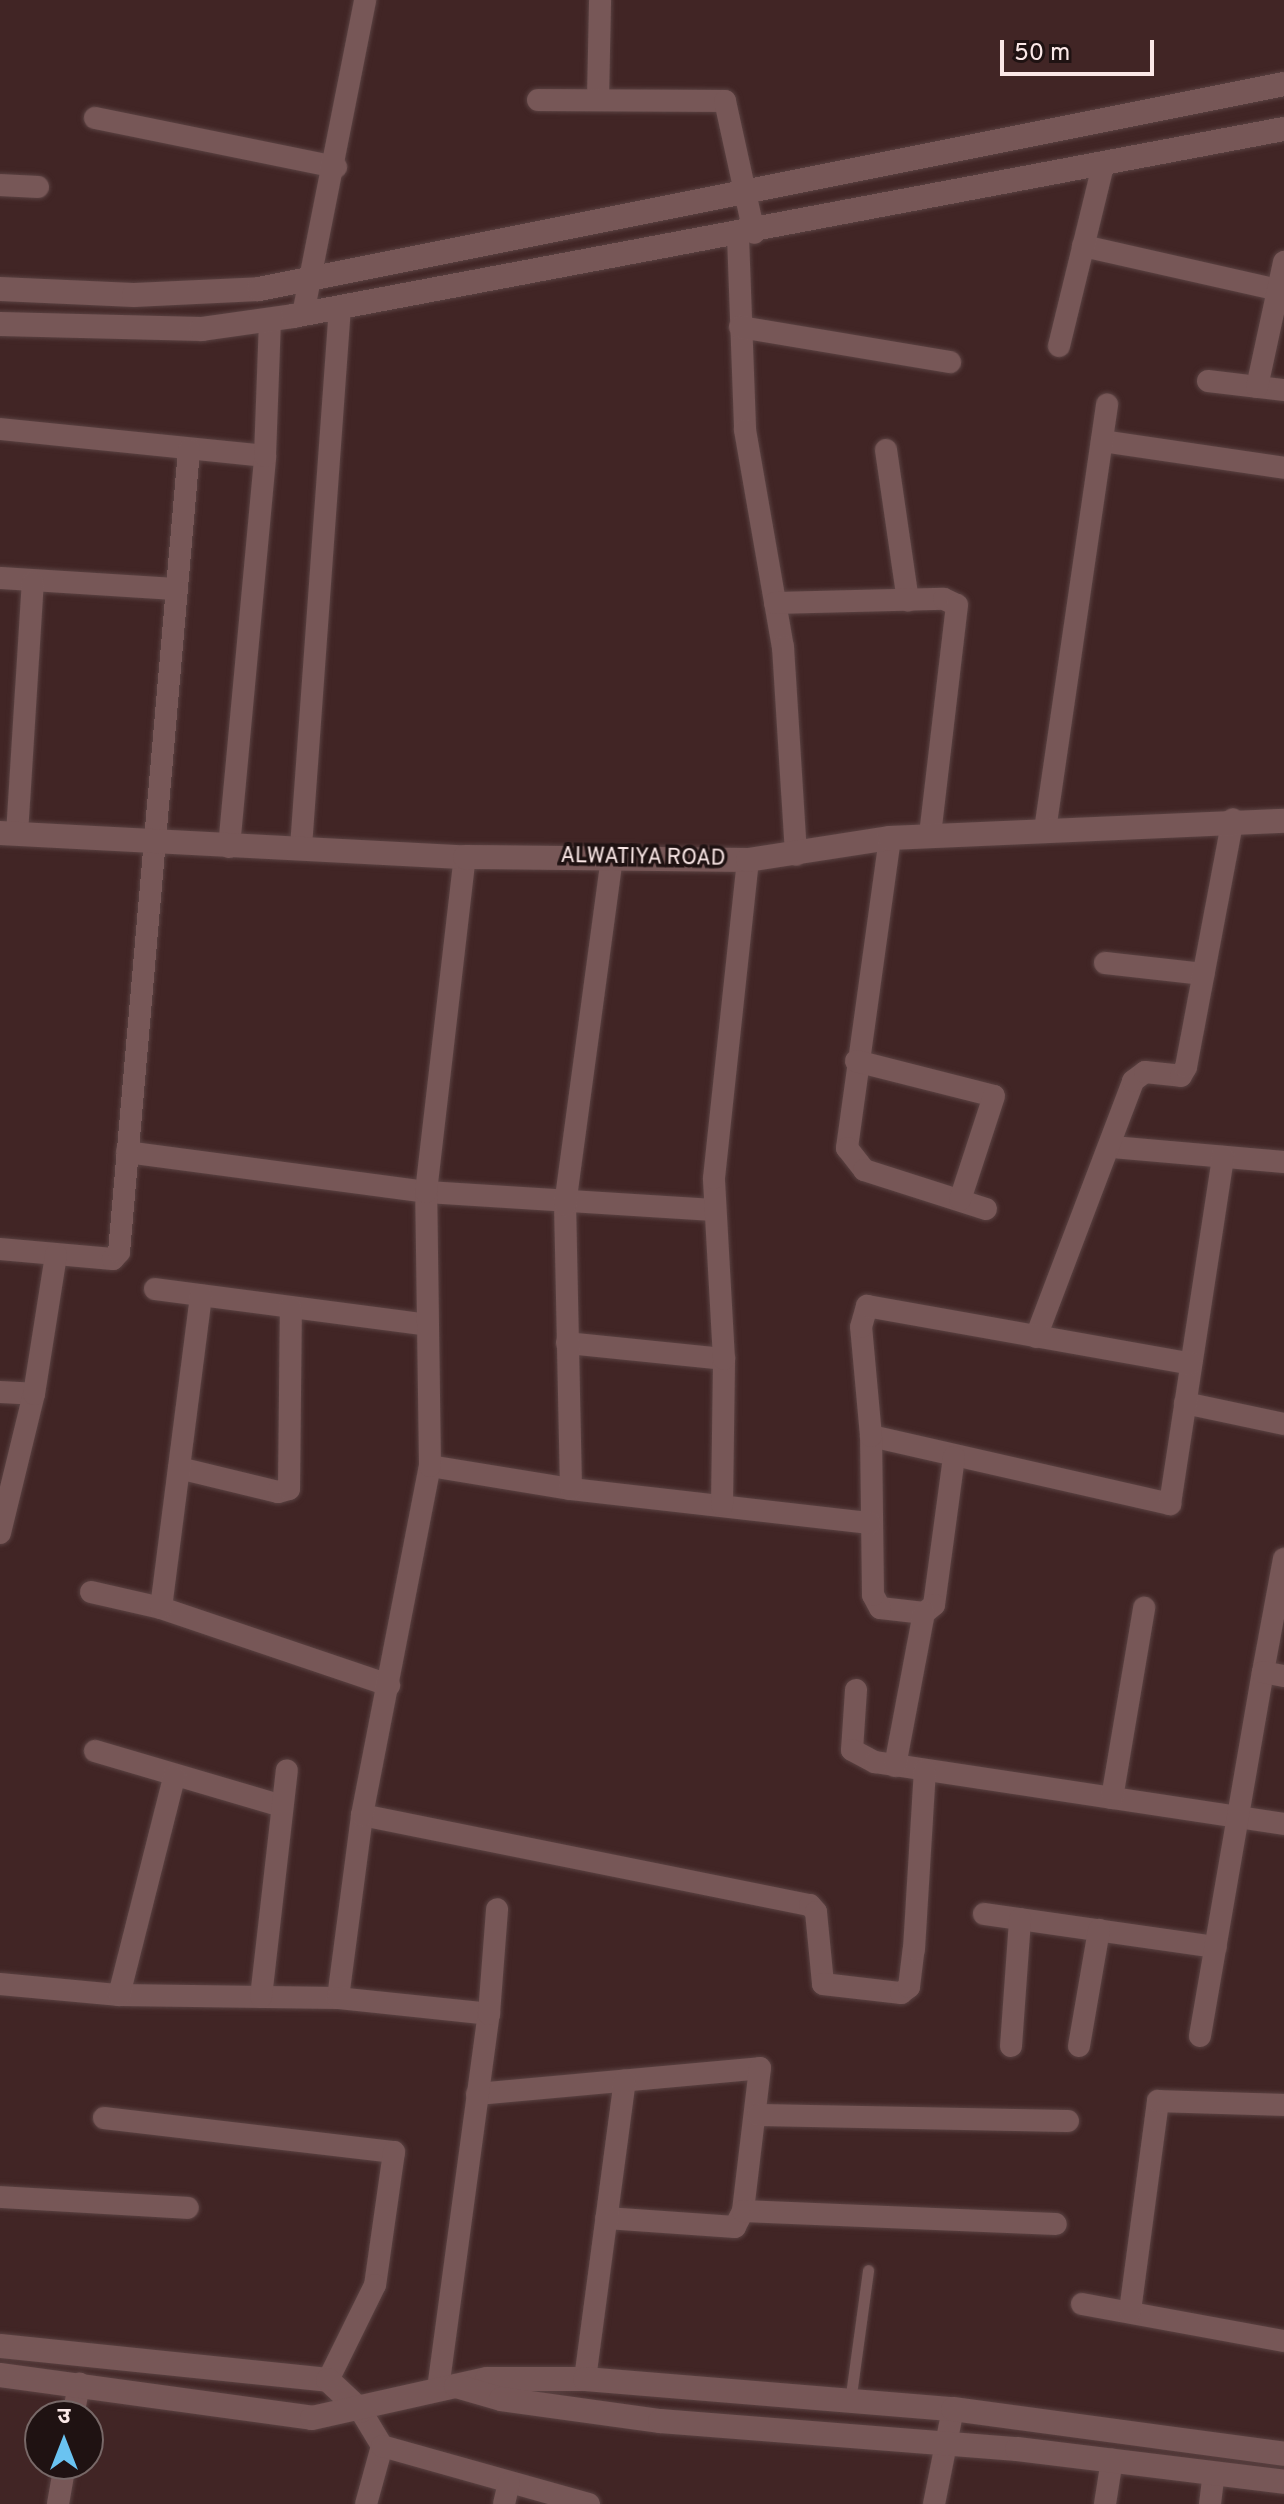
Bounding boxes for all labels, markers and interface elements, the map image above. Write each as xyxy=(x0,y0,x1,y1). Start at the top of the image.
scale bar xyxy=(1004,24,1158,74)
text: 50 m xyxy=(1014,39,1070,69)
street label: ALWATIYA ROAD xyxy=(560,843,726,873)
north arrow xyxy=(24,2400,104,2480)
text: उ xyxy=(58,2404,70,2431)

